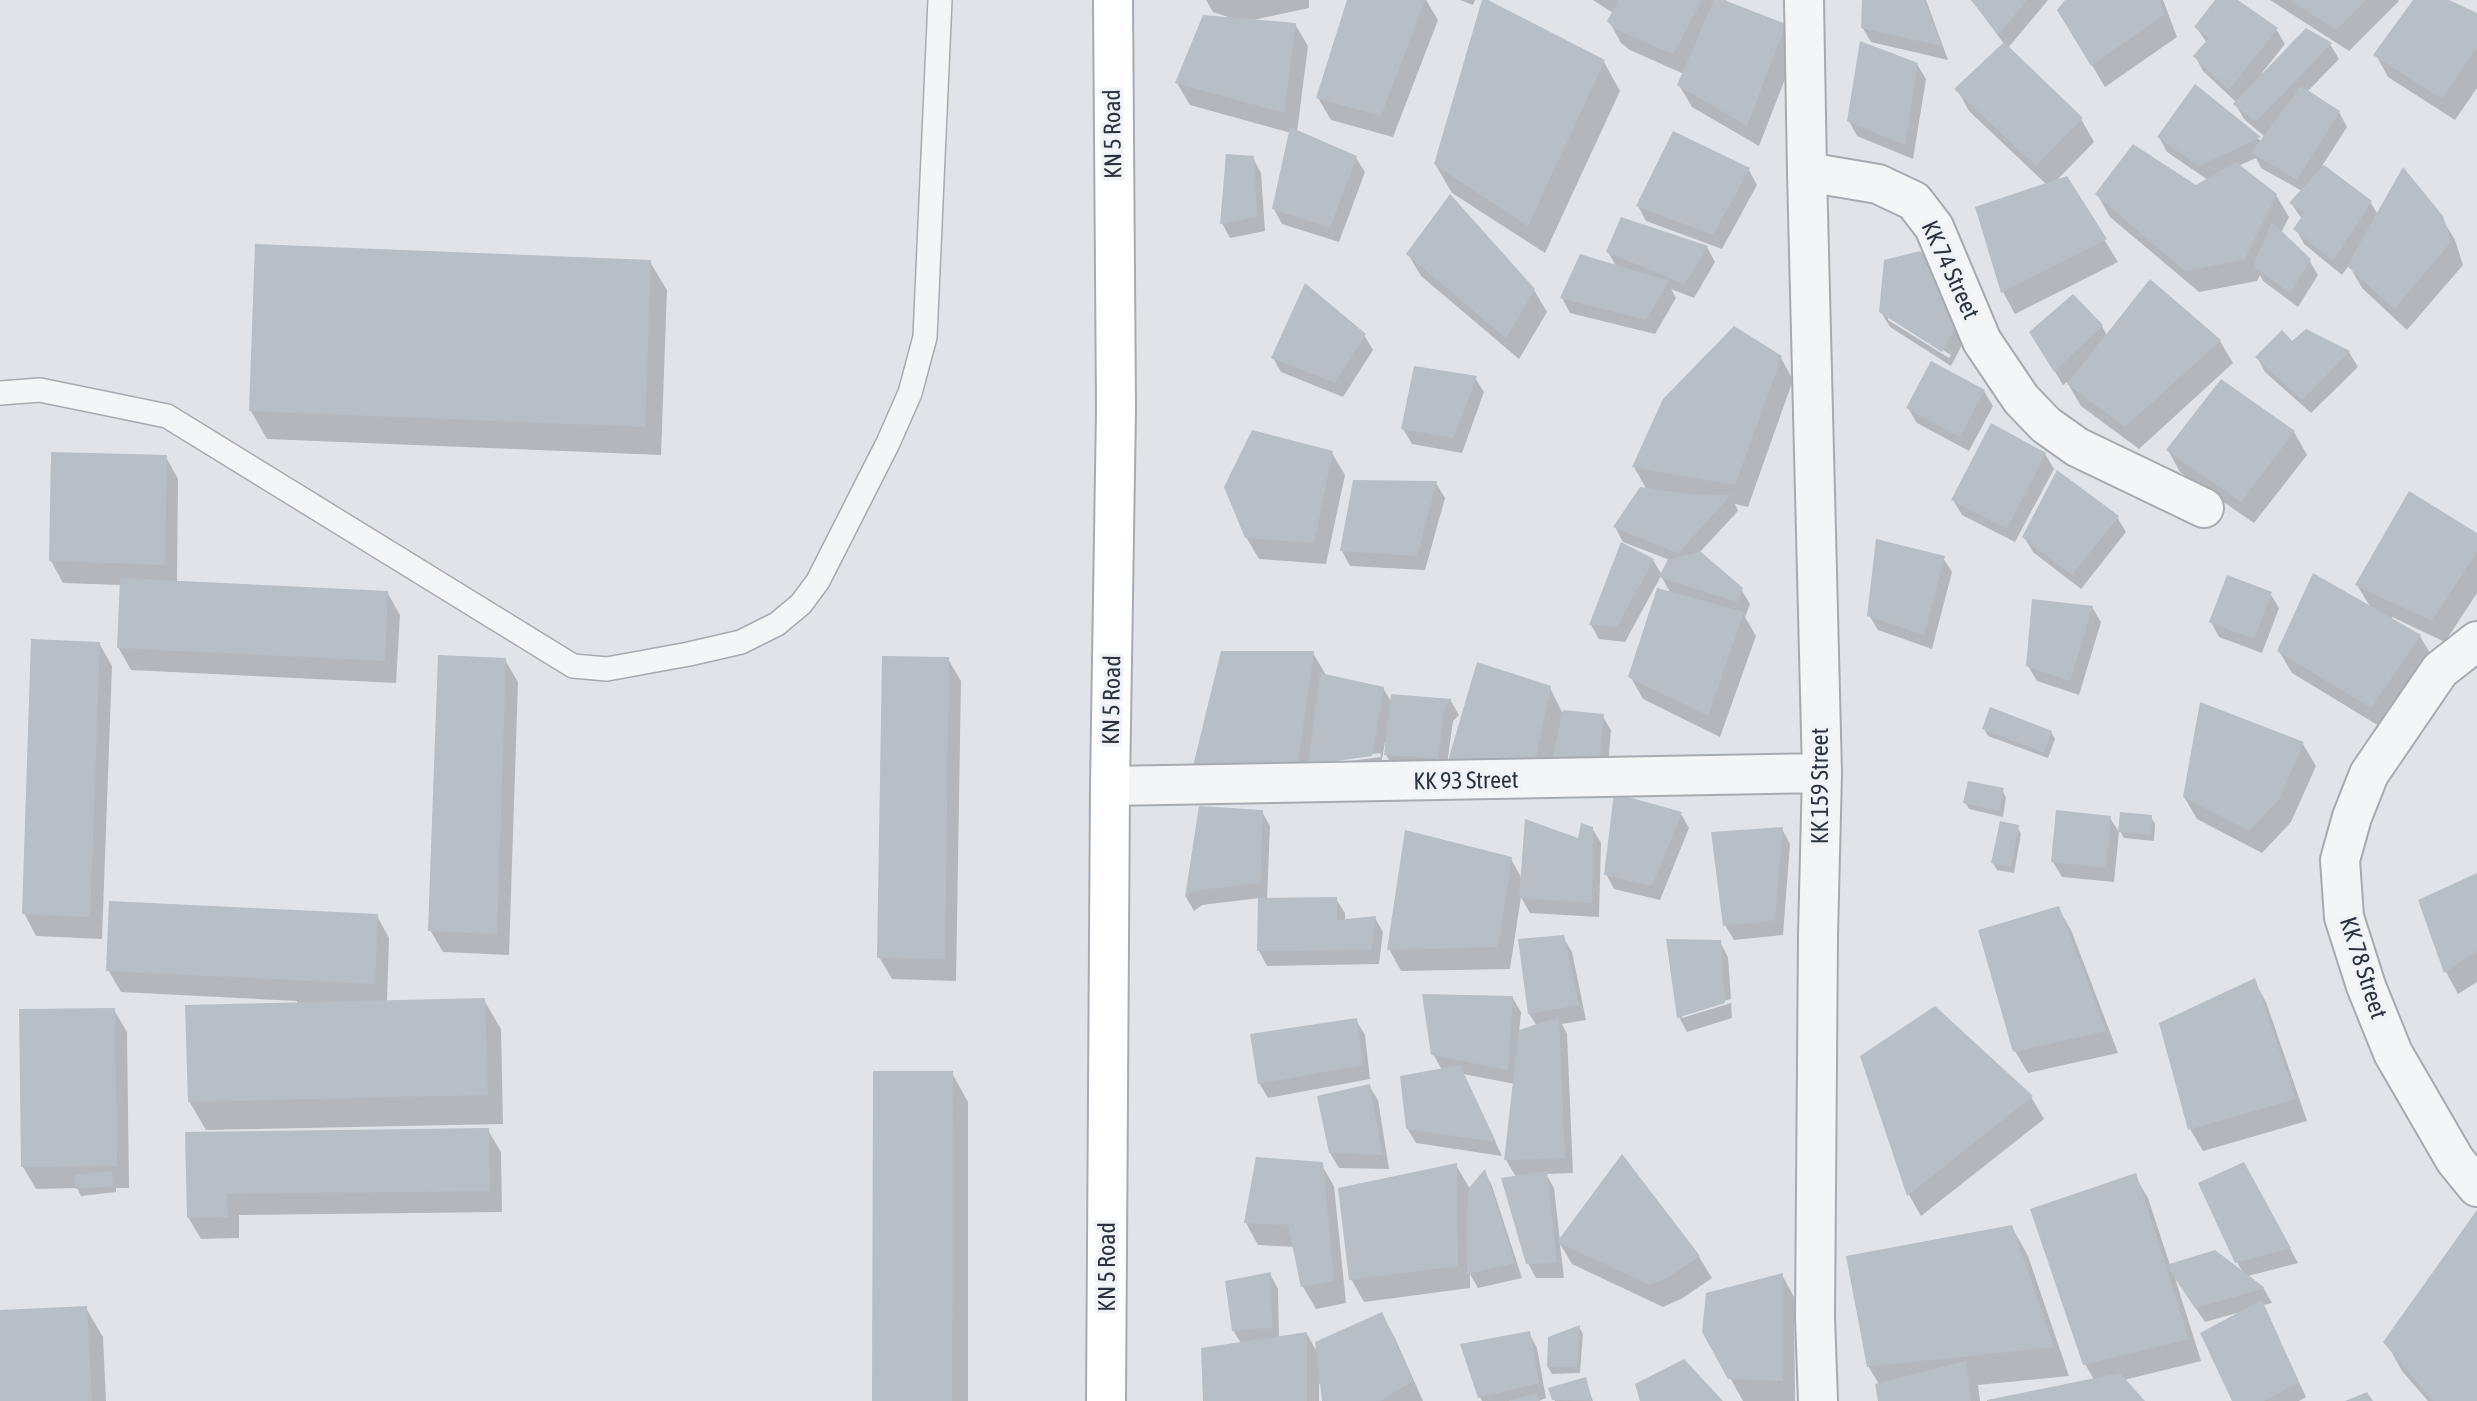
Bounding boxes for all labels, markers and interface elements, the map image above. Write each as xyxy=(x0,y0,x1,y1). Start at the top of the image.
street label: KN 5 Road xyxy=(1098,89,1128,179)
street label: KK 74 Street xyxy=(1915,216,1985,324)
street label: KN 5 Road xyxy=(1097,655,1127,745)
street label: KK 159 Street xyxy=(1806,728,1834,844)
street label: KK 93 Street xyxy=(1413,766,1519,796)
street label: KK 78 Street xyxy=(2333,913,2393,1023)
street label: KN 5 Road xyxy=(1093,1222,1121,1312)

